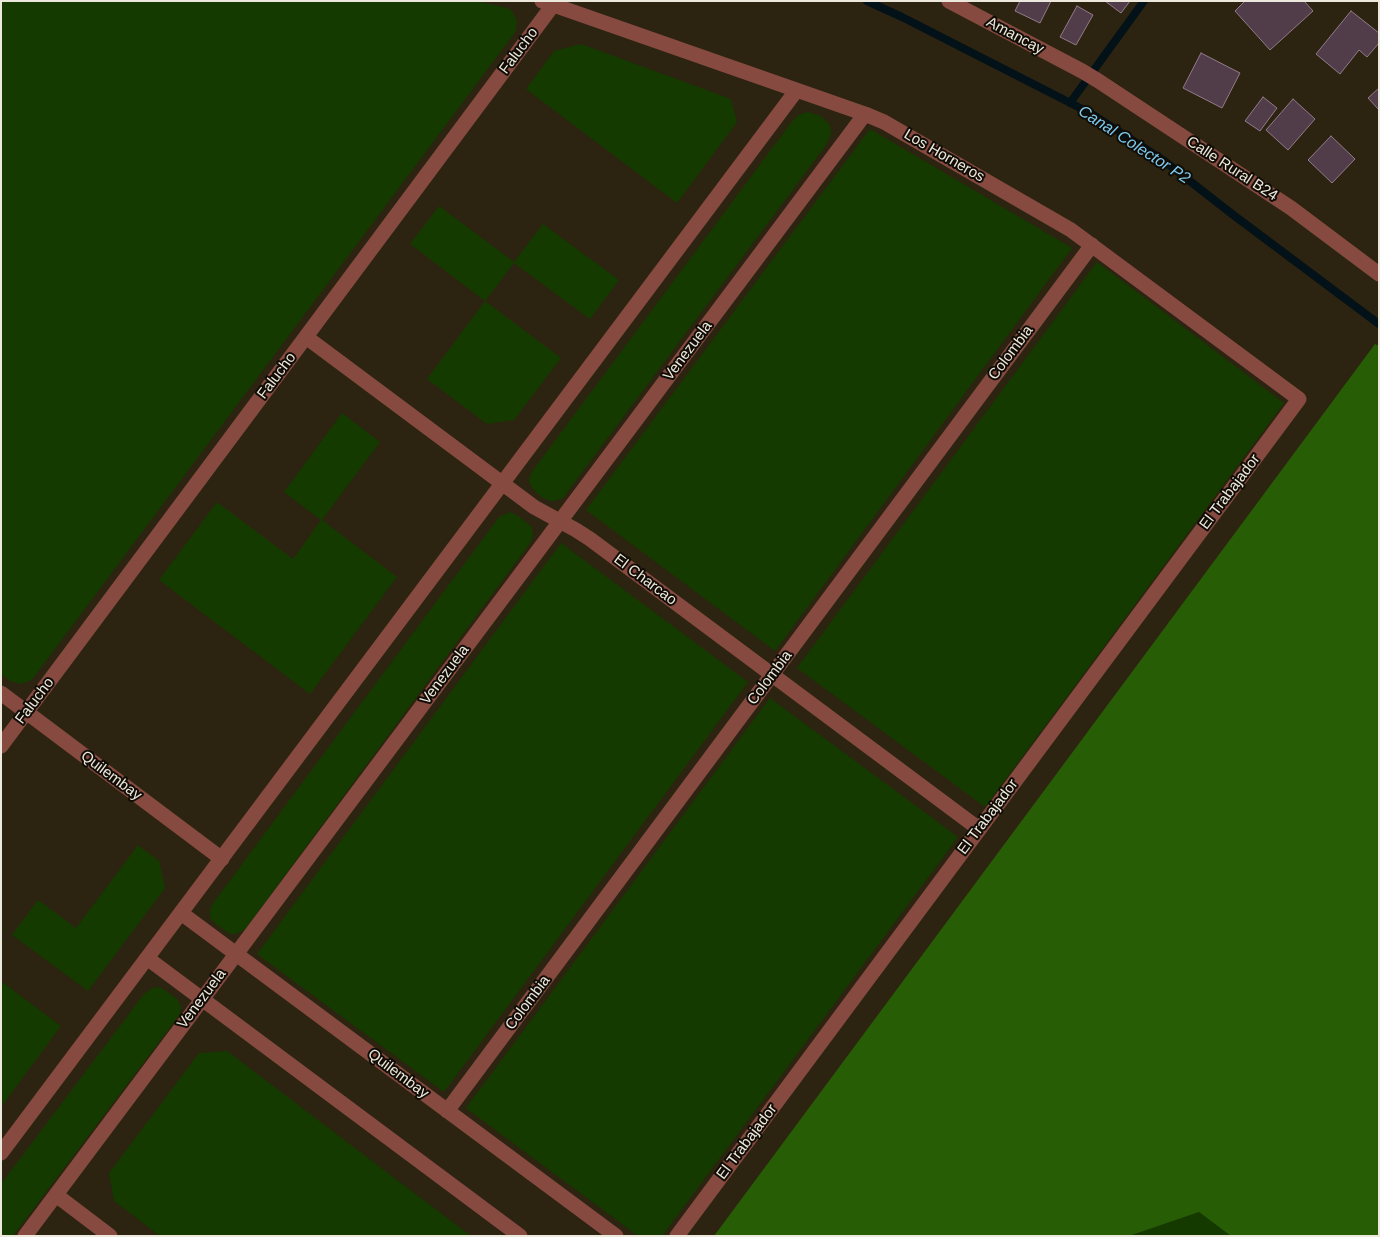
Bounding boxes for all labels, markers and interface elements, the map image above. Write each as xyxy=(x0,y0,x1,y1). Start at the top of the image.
street label: Amancay xyxy=(983,13,1047,59)
street label: Falucho xyxy=(496,24,542,78)
water label: Canal Colector P2 xyxy=(1074,102,1194,188)
street label: Los Horneros xyxy=(901,126,987,186)
street label: Calle Rural B24 xyxy=(1183,133,1281,205)
street label: Venezuela xyxy=(660,318,716,384)
street label: Colombia xyxy=(985,322,1037,384)
street label: Falucho xyxy=(254,349,300,403)
street label: El Trabajador xyxy=(1196,451,1264,533)
street label: El Charcao xyxy=(610,550,680,610)
street label: Venezuela xyxy=(417,642,473,708)
street label: Colombia xyxy=(744,647,796,709)
street label: Falucho xyxy=(12,674,58,728)
street label: Quilembay xyxy=(77,747,145,805)
street label: El Trabajador xyxy=(954,776,1022,858)
street label: Venezuela xyxy=(174,966,230,1032)
street label: Colombia xyxy=(502,972,554,1034)
street label: Quilembay xyxy=(364,1045,432,1103)
street label: El Trabajador xyxy=(713,1101,781,1183)

